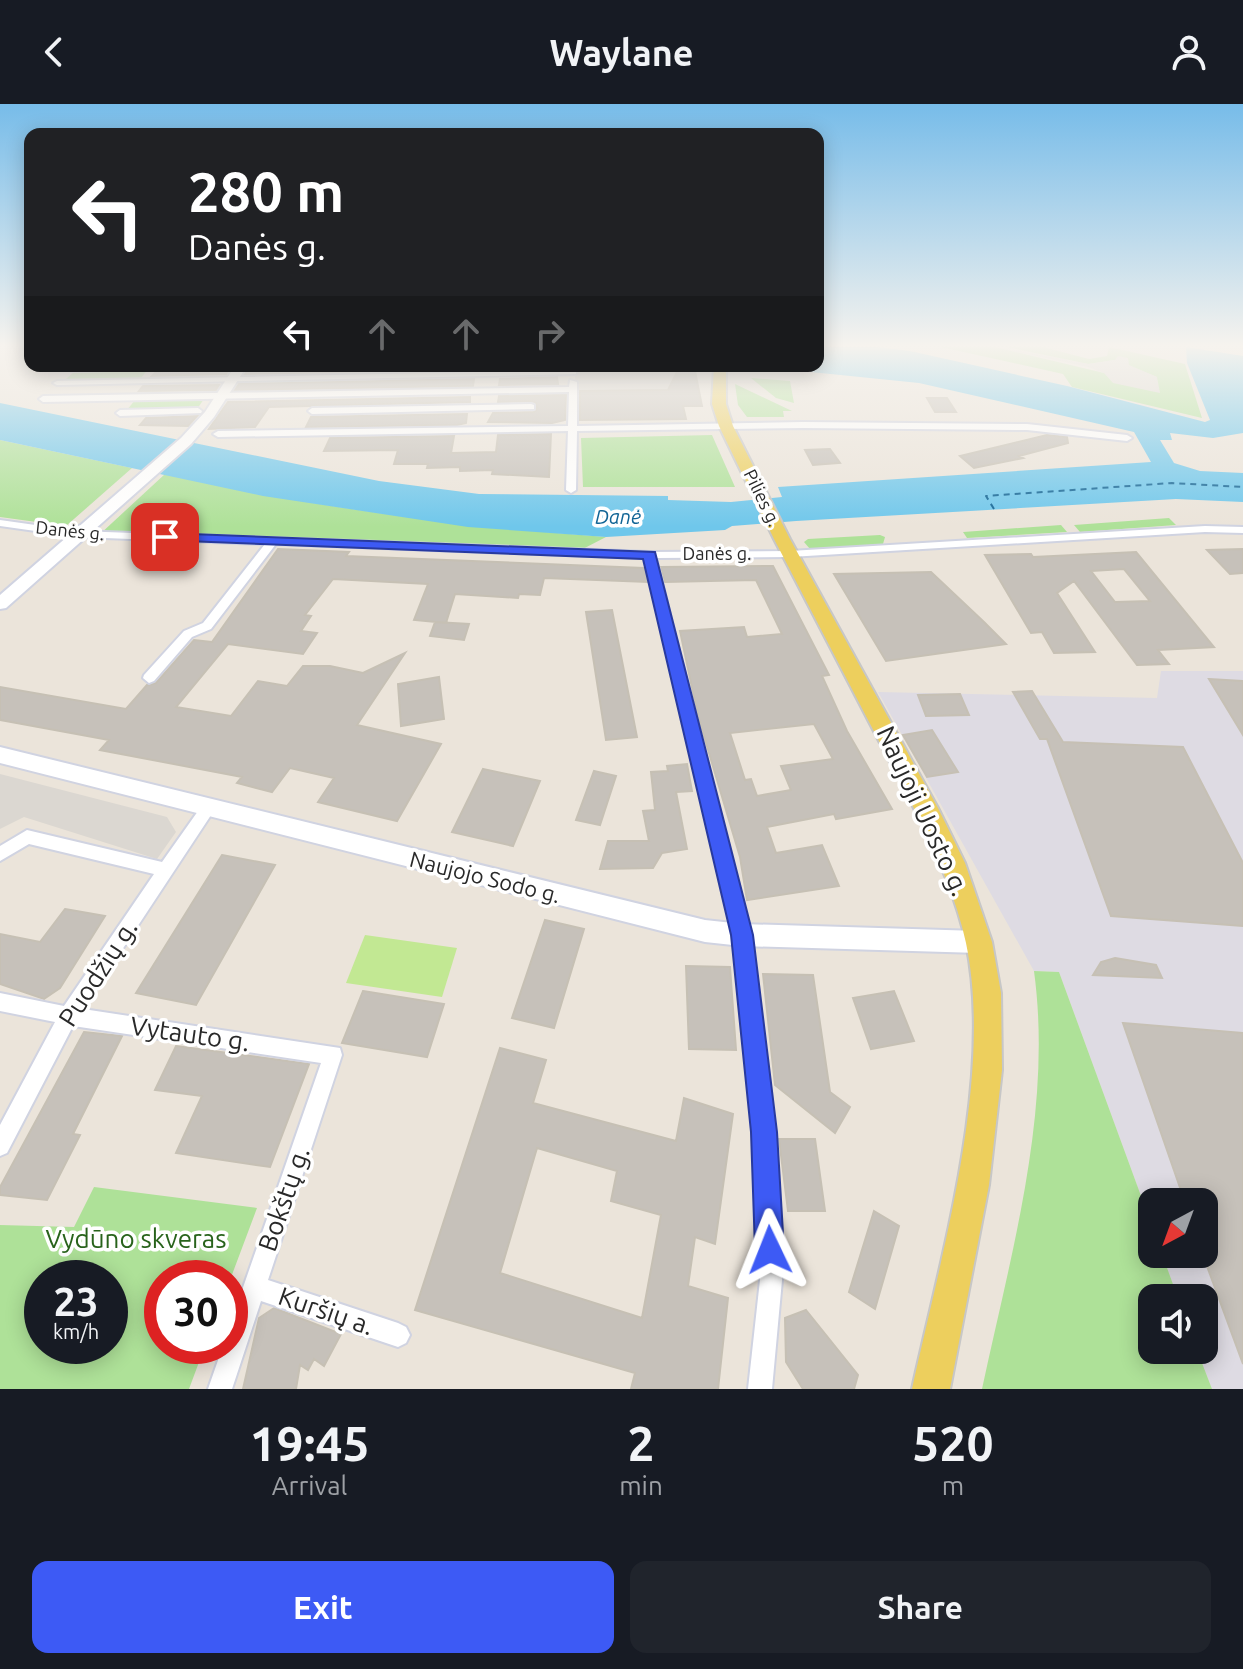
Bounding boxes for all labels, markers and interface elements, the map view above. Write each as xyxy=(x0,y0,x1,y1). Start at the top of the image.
icon: back xyxy=(32,30,76,74)
icon: person xyxy=(1167,30,1211,74)
text: Waylane xyxy=(550,32,693,73)
icon: left xyxy=(56,160,160,264)
text: 280 m xyxy=(188,160,344,223)
text: Danės g. xyxy=(188,226,326,267)
icon: left xyxy=(276,312,320,356)
icon: ahead xyxy=(360,312,404,356)
icon: ahead xyxy=(444,312,488,356)
icon: right xyxy=(528,312,572,356)
street label: Pilies g. xyxy=(741,466,785,529)
pin xyxy=(131,503,199,571)
water label: Danė xyxy=(595,505,641,528)
icon: arrive xyxy=(143,515,187,559)
street label: Danės g. xyxy=(35,516,105,544)
street label: Danės g. xyxy=(683,543,751,563)
street label: Naujoji Uosto g. xyxy=(871,721,975,900)
street label: Naujojo Sodo g. xyxy=(407,846,563,907)
street label: Puodžių g. xyxy=(52,914,143,1031)
street label: Vytauto g. xyxy=(129,1011,252,1056)
street label: Bokštų g. xyxy=(252,1143,315,1255)
north arrow xyxy=(1138,1188,1218,1268)
map controls xyxy=(1138,1188,1218,1364)
position arrow xyxy=(728,1208,812,1292)
park label: Vydūno skveras xyxy=(46,1224,227,1253)
speed limit sign: 30 xyxy=(144,1260,248,1364)
text: 23 xyxy=(53,1279,99,1324)
street label: Kuršių a. xyxy=(275,1281,377,1340)
button: sound xyxy=(1138,1284,1218,1364)
text: km/h xyxy=(53,1320,99,1343)
text: 19:45 xyxy=(250,1416,370,1470)
text: 2 xyxy=(627,1416,654,1470)
text: 520 xyxy=(912,1416,993,1470)
text: Arrival xyxy=(272,1471,347,1500)
text: min xyxy=(619,1471,663,1500)
text: m xyxy=(942,1471,964,1500)
button: Exit xyxy=(32,1561,614,1653)
button: Share xyxy=(630,1561,1211,1653)

